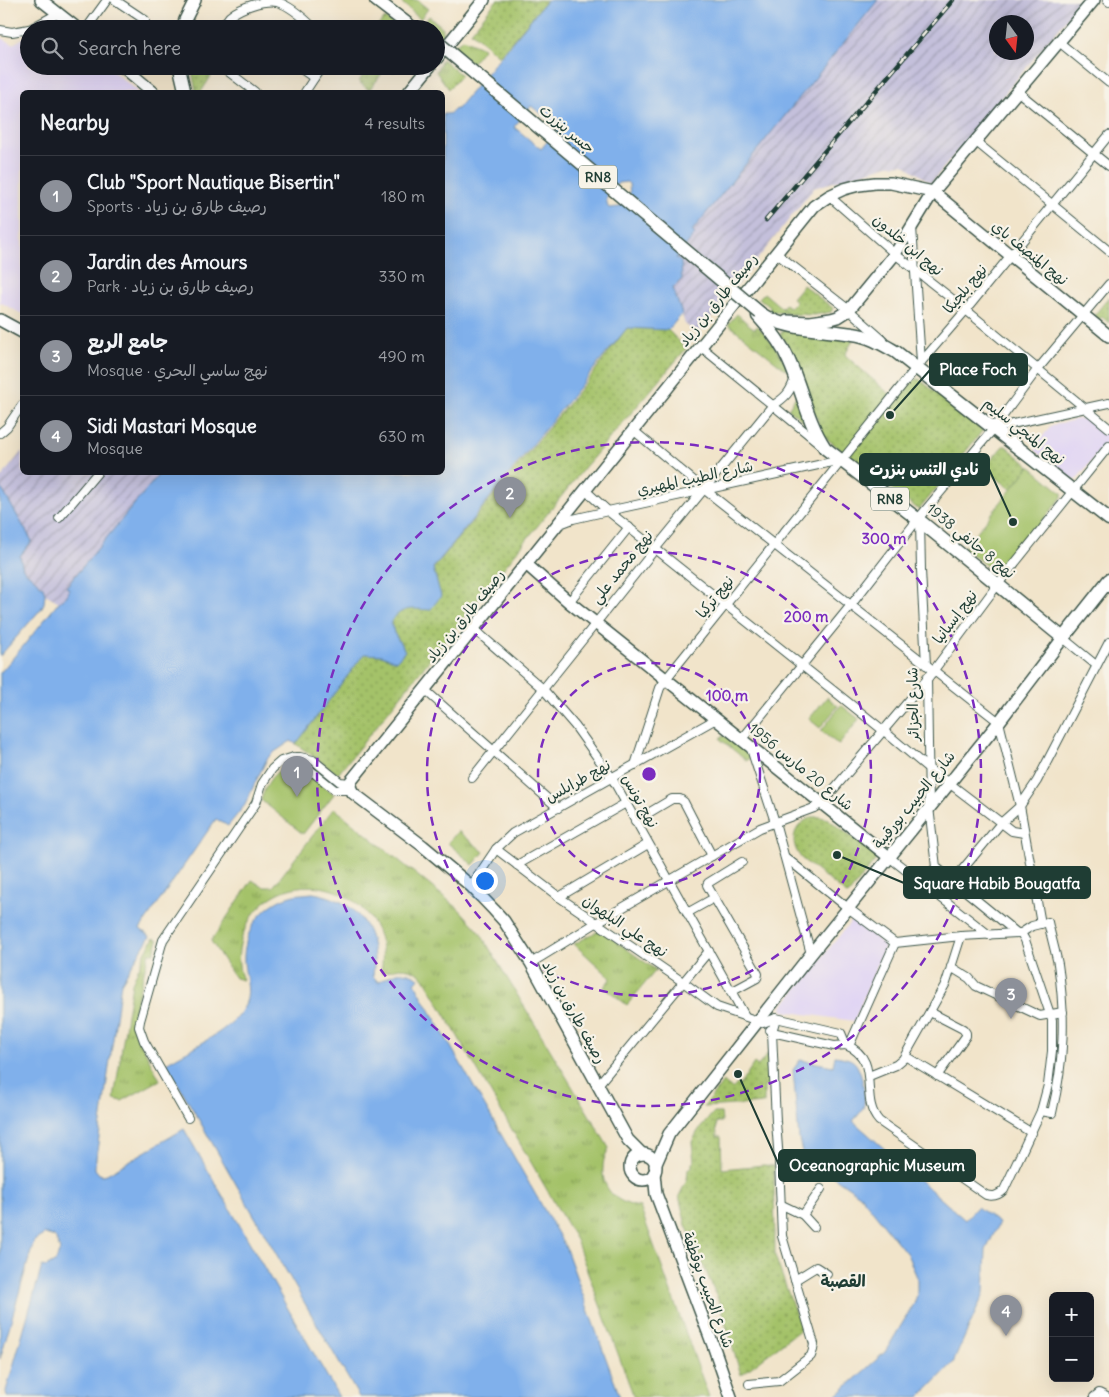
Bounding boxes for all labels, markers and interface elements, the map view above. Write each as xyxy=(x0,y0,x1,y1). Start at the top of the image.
north arrow xyxy=(989,15,1034,60)
search box xyxy=(20,20,445,75)
icon: search xyxy=(38,34,66,62)
text: Search here xyxy=(78,36,181,60)
street label: جسر بنزرت xyxy=(536,100,599,157)
text: Nearby xyxy=(40,109,110,136)
text: 4 results xyxy=(364,113,425,133)
road number: RN8 xyxy=(579,166,617,188)
text: Club "Sport Nautique Bisertin" xyxy=(87,170,340,194)
text: 1 xyxy=(53,186,59,206)
text: 180 m xyxy=(381,186,425,206)
text: Sports · رصيف طارق بن زياد xyxy=(87,196,267,216)
street label: نهج ابن خلدون xyxy=(868,210,948,280)
street label: نهج المنصف باي xyxy=(987,216,1072,291)
street label: رصيف طارق بن زياد xyxy=(674,249,761,350)
text: Jardin des Amours xyxy=(87,250,247,274)
street label: نهج بلجيكا xyxy=(938,260,992,318)
text: 2 xyxy=(52,266,60,286)
text: 330 m xyxy=(378,266,425,286)
text: Park · رصيف طارق بن زياد xyxy=(87,276,254,296)
text: جامع الربع xyxy=(87,329,168,353)
text: 3 xyxy=(51,346,61,366)
text: 490 m xyxy=(378,346,425,366)
callout: Place Foch xyxy=(930,354,1027,385)
text: Place Foch xyxy=(939,359,1017,379)
text: Mosque · نهج ساسي البحري xyxy=(87,360,268,380)
street label: نهج المنجي سليم xyxy=(977,393,1069,472)
text: Sidi Mastari Mosque xyxy=(87,414,257,438)
text: 4 xyxy=(51,426,61,446)
text: 630 m xyxy=(378,426,425,446)
text: Mosque xyxy=(87,438,143,458)
callout: نادي التنس بنزرت xyxy=(860,454,989,485)
street label: شارع الطيب المهيري xyxy=(635,456,755,501)
text: نادي التنس بنزرت xyxy=(869,459,979,482)
pin: 2 xyxy=(494,477,526,518)
road number: RN8 xyxy=(871,488,909,510)
street label: نهج 8 جانفي 1938 xyxy=(920,499,1020,585)
street label: نهج محمد علي xyxy=(586,526,660,610)
text: 300 m xyxy=(862,529,907,548)
street label: رصيف طارق بن زياد xyxy=(421,565,508,666)
street label: نهج تركيا xyxy=(692,571,738,623)
street label: نهج إسبانيا xyxy=(928,586,982,648)
text: 200 m xyxy=(784,607,828,626)
street label: شارع الجزائر xyxy=(902,667,924,743)
text: 100 m xyxy=(706,686,748,705)
street label: شارع 20 مارس 1956 xyxy=(745,719,857,815)
street label: شارع الحبيب بورقيبة xyxy=(868,747,960,853)
street label: نهج طرابلس xyxy=(542,755,614,807)
pin: 1 xyxy=(281,756,313,797)
centre of rings xyxy=(640,765,658,783)
street label: نهج تونس xyxy=(617,771,663,831)
callout: Square Habib Bougatfa xyxy=(904,867,1090,898)
your location xyxy=(472,868,498,894)
text: Square Habib Bougatfa xyxy=(914,873,1080,894)
street label: نهج علي البلهوان xyxy=(577,890,671,964)
street label: رصيف طارق بن زياد xyxy=(538,957,611,1067)
pin: 3 xyxy=(995,978,1027,1019)
callout: Oceanographic Museum xyxy=(779,1150,975,1181)
text: Oceanographic Museum xyxy=(789,1155,965,1176)
street label: شارع الحبيب بوقطفة xyxy=(678,1229,738,1351)
district label: القصبة xyxy=(820,1271,866,1291)
map controls xyxy=(1049,1292,1094,1382)
button: + xyxy=(1049,1292,1094,1337)
pin: 4 xyxy=(990,1295,1022,1336)
button: − xyxy=(1049,1337,1094,1382)

